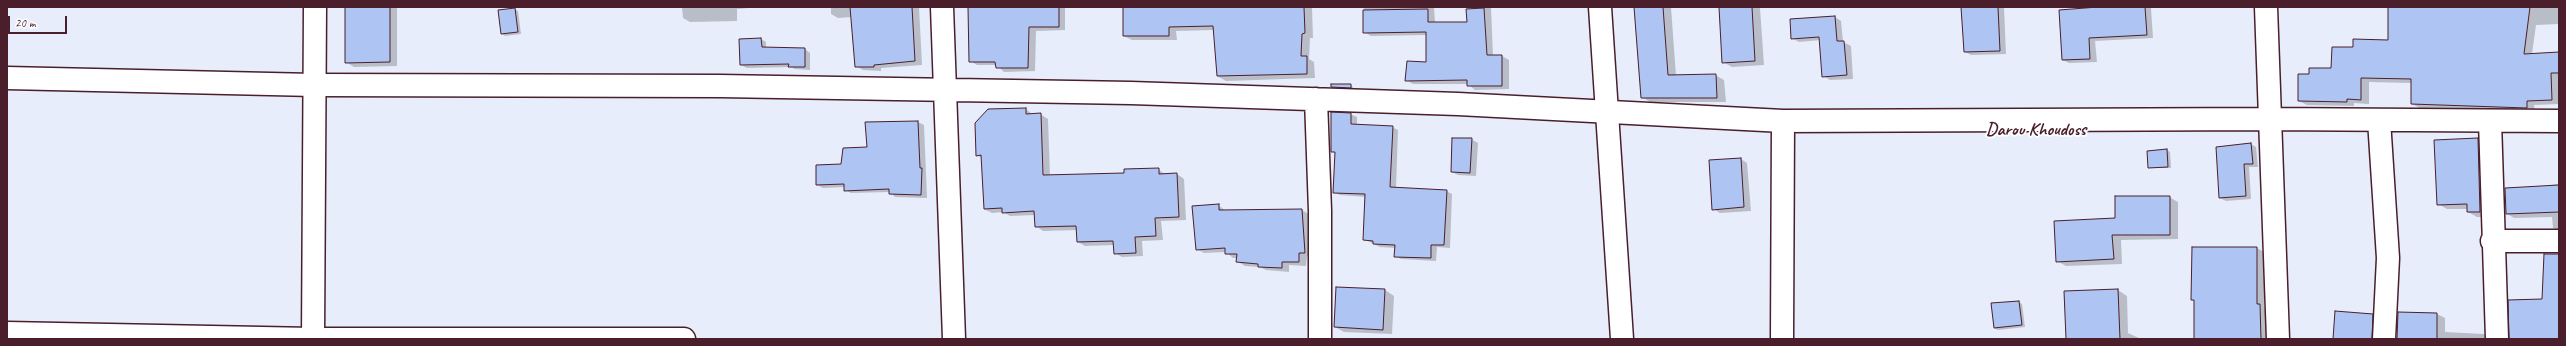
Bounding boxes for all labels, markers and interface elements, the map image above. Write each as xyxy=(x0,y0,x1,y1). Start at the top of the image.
scale bar xyxy=(10,8,69,34)
text: 20 m xyxy=(15,15,35,31)
district label: Darou Khoudoss xyxy=(1986,119,2086,141)

